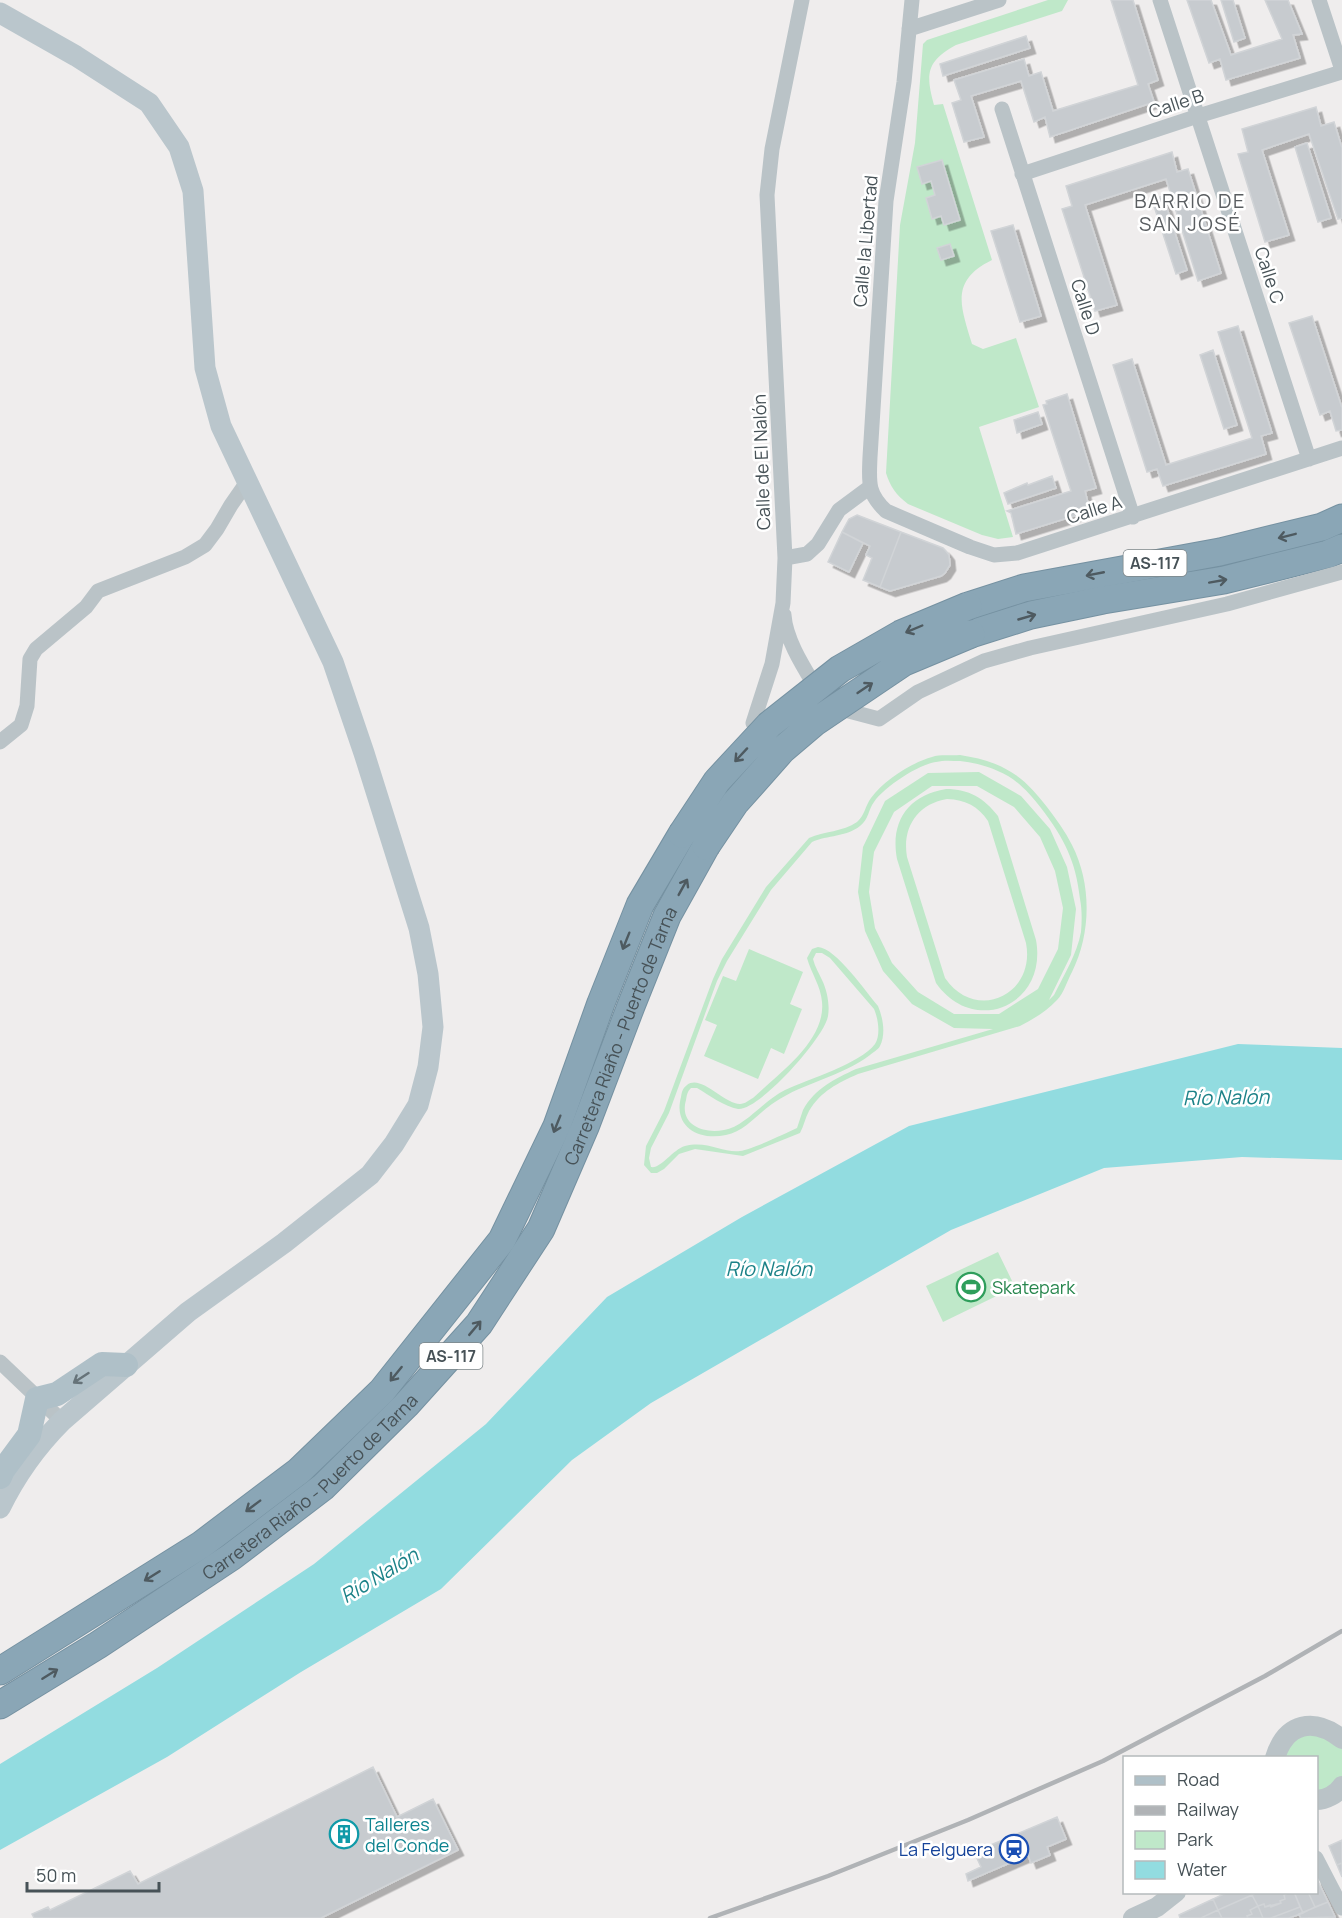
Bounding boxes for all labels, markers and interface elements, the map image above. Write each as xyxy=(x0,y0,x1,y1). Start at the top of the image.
street label: Calle B xyxy=(1145,83,1207,123)
street label: Calle la Libertad xyxy=(847,174,883,308)
district label: BARRIO DE SAN JOSÉ xyxy=(1134,187,1246,237)
street label: Calle C xyxy=(1250,244,1290,307)
street label: Calle D xyxy=(1066,276,1106,338)
street label: Calle de El Nalón xyxy=(747,394,775,530)
street label: Calle A xyxy=(1063,489,1125,529)
one-way arrow xyxy=(1277,530,1296,542)
road number: AS-117 xyxy=(1124,550,1186,576)
one-way arrow xyxy=(1086,569,1106,580)
one-way arrow xyxy=(1208,575,1228,586)
one-way arrow xyxy=(1017,611,1036,622)
one-way arrow xyxy=(905,624,924,635)
one-way arrow xyxy=(856,682,873,694)
one-way arrow xyxy=(734,747,748,762)
one-way arrow xyxy=(677,879,689,896)
street label: Carretera Riaño - Puerto de Tarna xyxy=(558,902,682,1169)
one-way arrow xyxy=(620,931,631,950)
water label: Río Nalón xyxy=(1183,1083,1270,1111)
one-way arrow xyxy=(551,1114,562,1132)
water label: Río Nalón xyxy=(726,1255,813,1282)
sports icon: Skatepark xyxy=(955,1271,987,1303)
place label: Skatepark xyxy=(992,1275,1076,1299)
one-way arrow xyxy=(469,1320,482,1336)
road number: AS-117 xyxy=(420,1343,482,1369)
one-way arrow xyxy=(389,1366,402,1382)
one-way arrow xyxy=(73,1372,90,1384)
street label: Carretera Riaño - Puerto de Tarna xyxy=(197,1388,423,1585)
one-way arrow xyxy=(245,1500,261,1512)
water label: Río Nalón xyxy=(335,1541,424,1609)
one-way arrow xyxy=(143,1569,160,1582)
one-way arrow xyxy=(41,1668,58,1680)
legend xyxy=(1123,1756,1318,1894)
text: Road xyxy=(1177,1767,1220,1791)
text: Railway xyxy=(1177,1797,1239,1821)
place label: Talleres del Conde xyxy=(365,1812,449,1857)
building icon: Talleres del Conde xyxy=(328,1818,360,1850)
text: Park xyxy=(1177,1827,1214,1851)
station icon: La Felguera xyxy=(998,1833,1030,1865)
place label: La Felguera xyxy=(899,1837,993,1861)
scale bar xyxy=(27,1855,159,1893)
text: Water xyxy=(1177,1857,1227,1881)
text: 50 m xyxy=(36,1863,76,1887)

